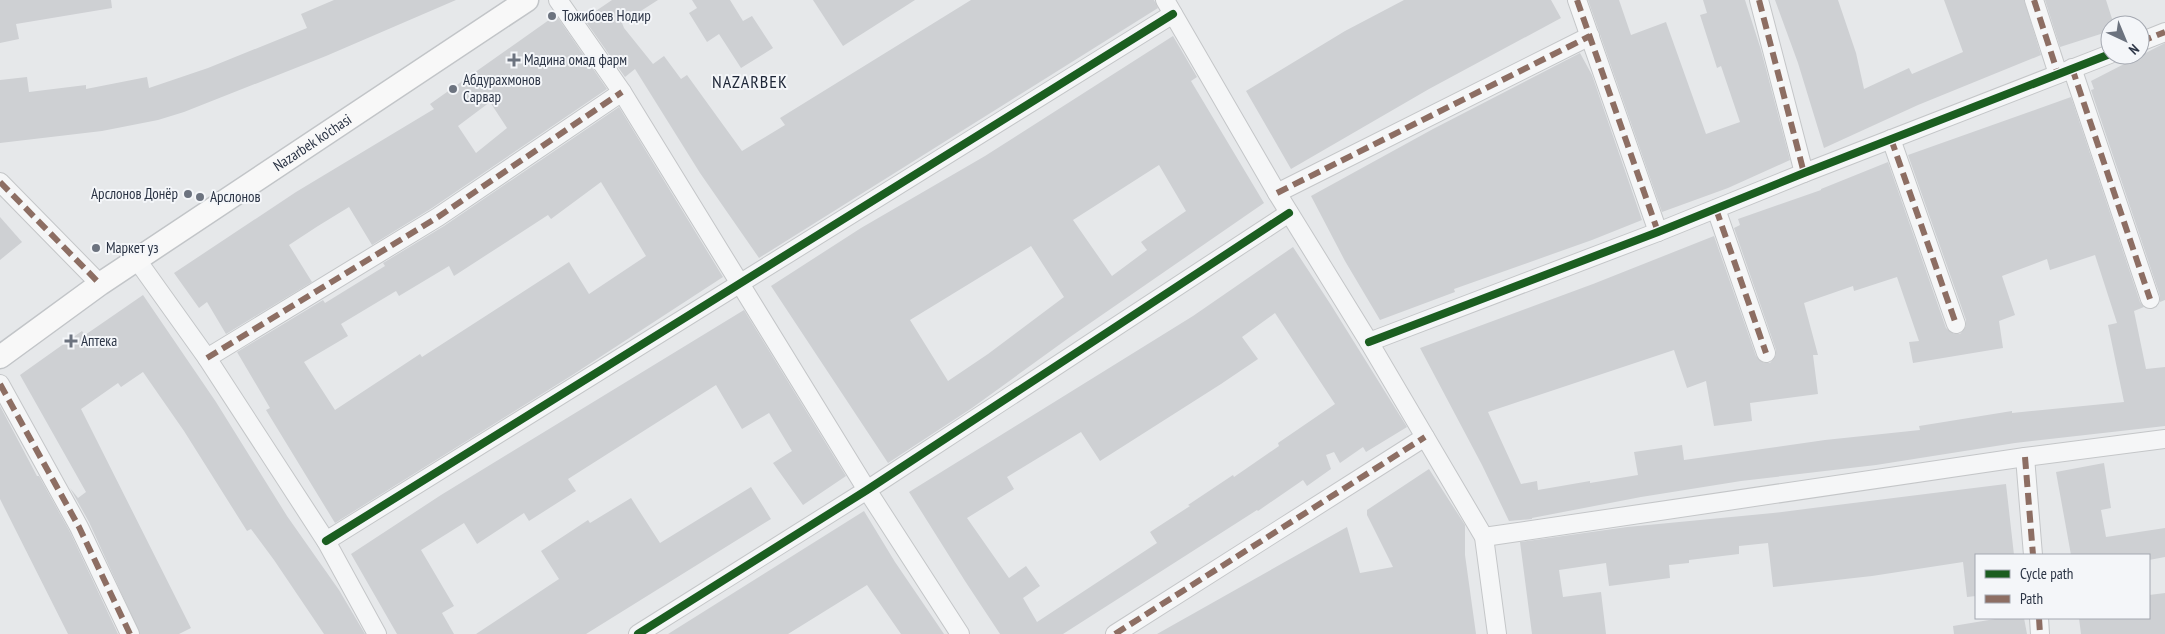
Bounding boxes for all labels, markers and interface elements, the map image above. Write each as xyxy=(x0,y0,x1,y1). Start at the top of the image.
place label: Тожибоев Нодир xyxy=(562,6,651,25)
marker: Тожибоев Нодир xyxy=(546,10,558,22)
north arrow xyxy=(2100,15,2150,65)
text: N xyxy=(2125,40,2143,58)
place label: Мадина омад фарм xyxy=(524,50,627,69)
marker: Мадина омад фарм xyxy=(508,54,520,66)
place label: Абдурахмонов Сарвар xyxy=(463,70,541,106)
district label: NAZARBEK xyxy=(712,70,788,93)
marker: Абдурахмонов Сарвар xyxy=(447,83,459,95)
street label: Nazarbek ko'chasi xyxy=(269,109,355,175)
place label: Арслонов Донёр xyxy=(91,184,178,203)
place label: Арслонов xyxy=(210,187,261,206)
marker: Арслонов Донёр xyxy=(182,188,194,200)
marker: Арслонов xyxy=(194,191,206,203)
place label: Маркет уз xyxy=(106,238,158,257)
marker: Маркет уз xyxy=(90,242,102,254)
place label: Аптека xyxy=(81,331,117,350)
marker: Аптека xyxy=(65,335,77,347)
legend xyxy=(1975,554,2150,619)
text: Cycle path xyxy=(2020,564,2073,583)
text: Path xyxy=(2020,589,2043,608)

